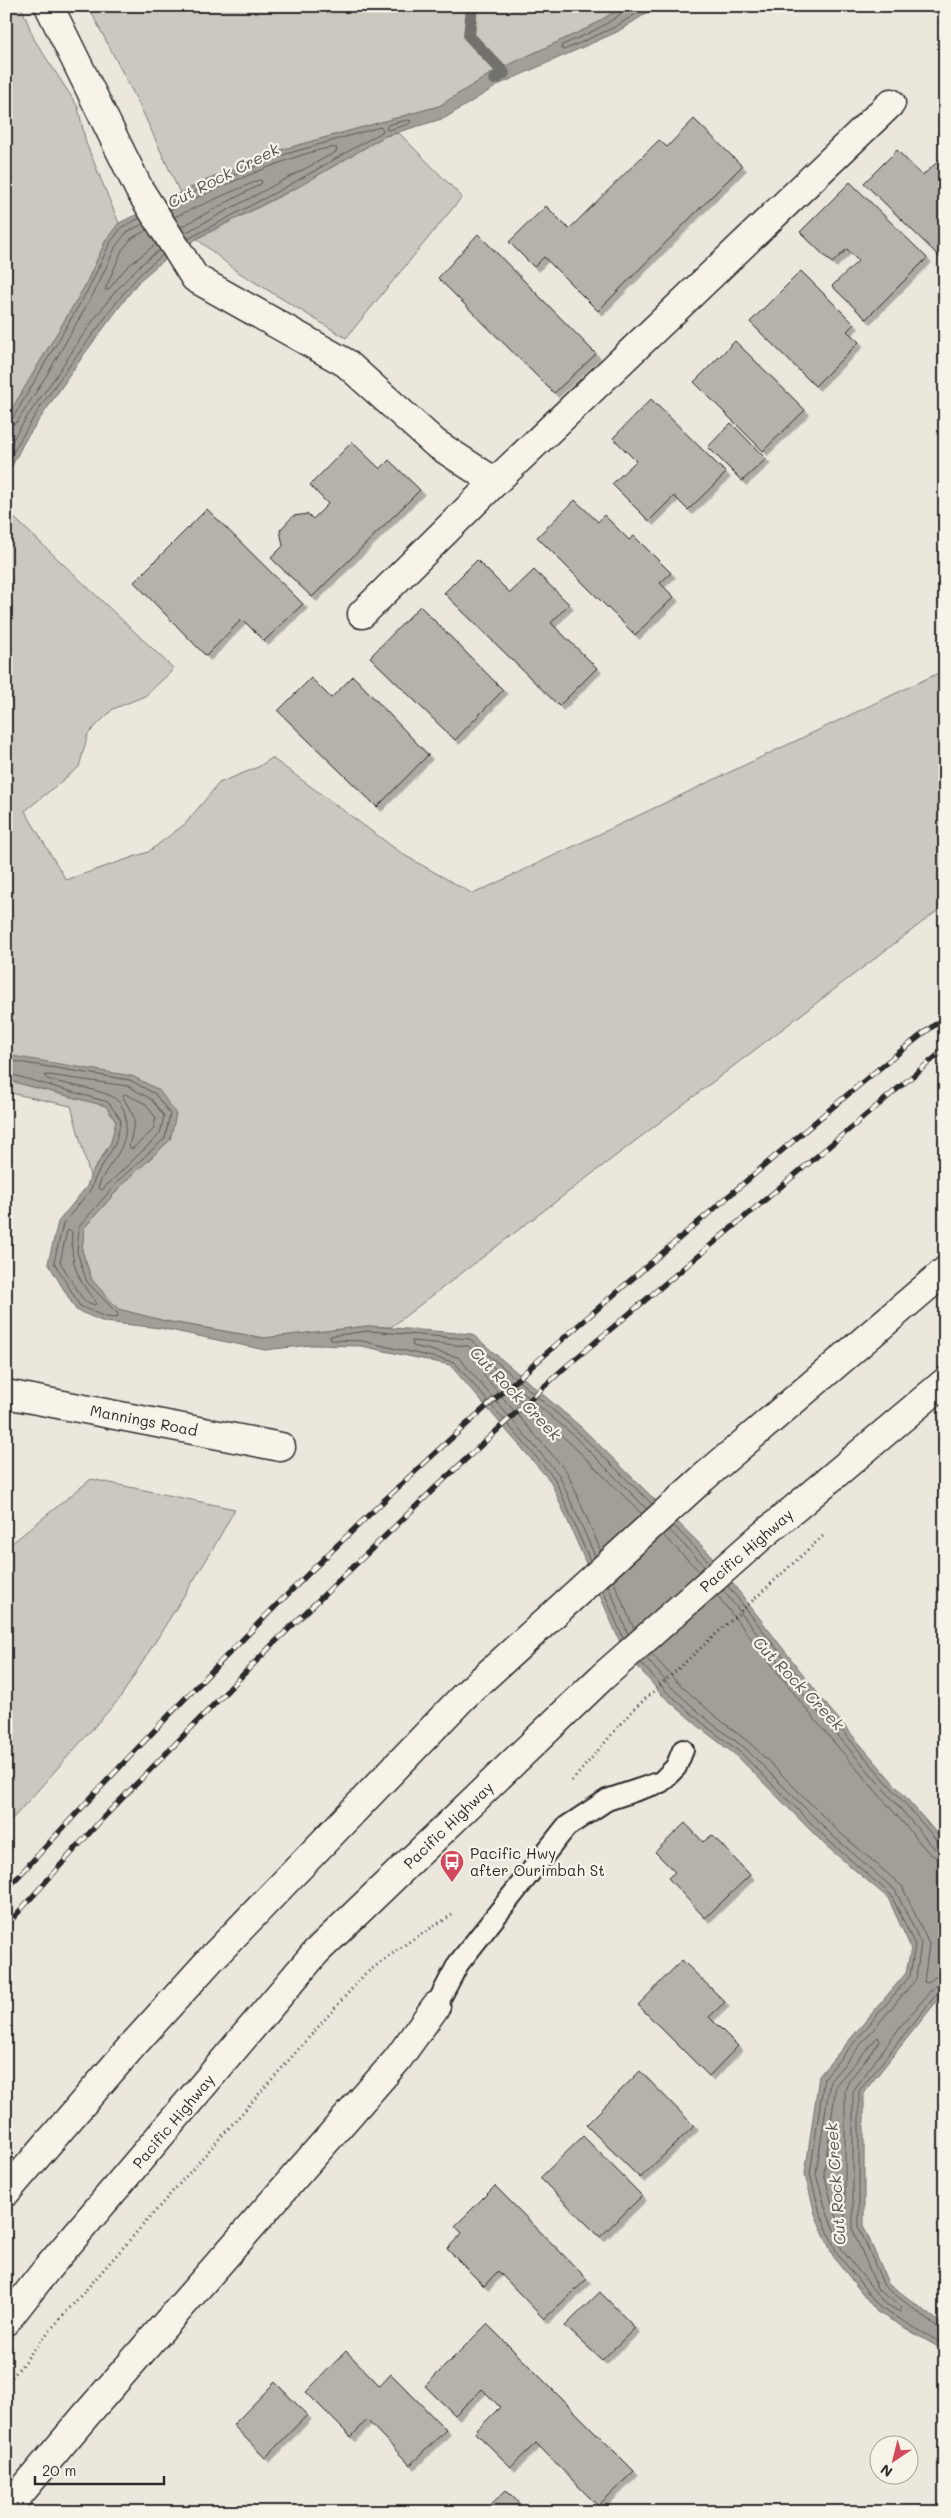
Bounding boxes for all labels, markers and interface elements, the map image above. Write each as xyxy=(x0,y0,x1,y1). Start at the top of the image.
water label: Cut Rock Creek xyxy=(163,138,283,212)
water label: Cut Rock Creek xyxy=(466,1342,567,1445)
street label: Mannings Road xyxy=(89,1400,199,1440)
street label: Pacific Highway xyxy=(695,1504,797,1596)
water label: Cut Rock Creek xyxy=(749,1632,850,1735)
street label: Pacific Highway xyxy=(399,1777,497,1873)
place label: Pacific Hwy after Ourimbah St xyxy=(470,1843,605,1880)
bus stop icon: Pacific Hwy after Ourimbah St xyxy=(439,1849,465,1883)
street label: Pacific Highway xyxy=(128,2070,218,2172)
water label: Cut Rock Creek xyxy=(820,2121,850,2246)
north arrow xyxy=(868,2436,918,2486)
scale bar xyxy=(35,2453,164,2485)
text: 20 m xyxy=(42,2460,76,2480)
text: N xyxy=(876,2460,896,2482)

